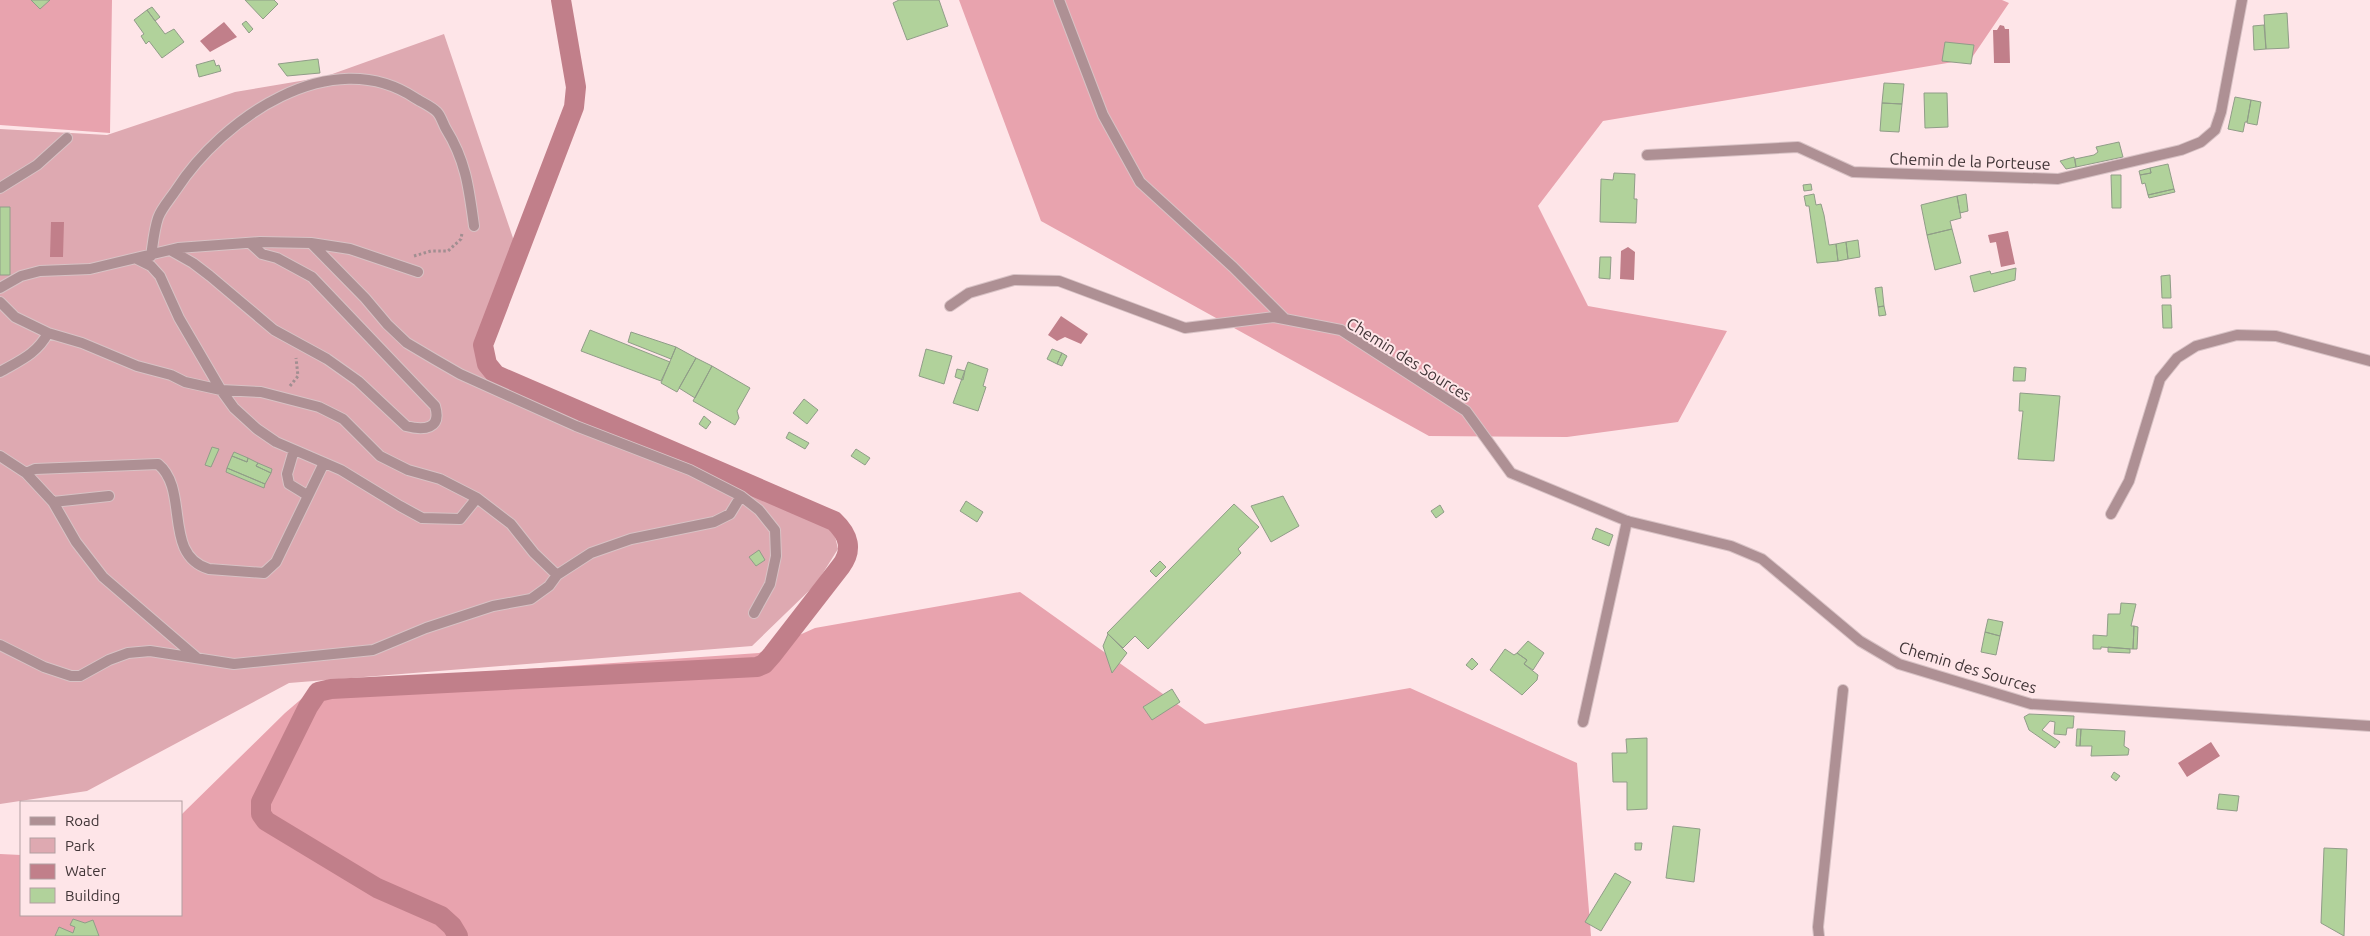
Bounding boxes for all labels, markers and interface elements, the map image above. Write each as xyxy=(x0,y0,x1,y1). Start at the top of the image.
street label: Chemin de la Porteuse xyxy=(1889,149,2051,173)
street label: Chemin des Sources xyxy=(1344,313,1475,405)
street label: Chemin des Sources xyxy=(1897,637,2039,697)
legend xyxy=(20,801,182,916)
text: Road xyxy=(65,812,100,829)
text: Park xyxy=(65,837,95,854)
text: Water xyxy=(65,862,106,879)
text: Building xyxy=(65,887,120,904)

